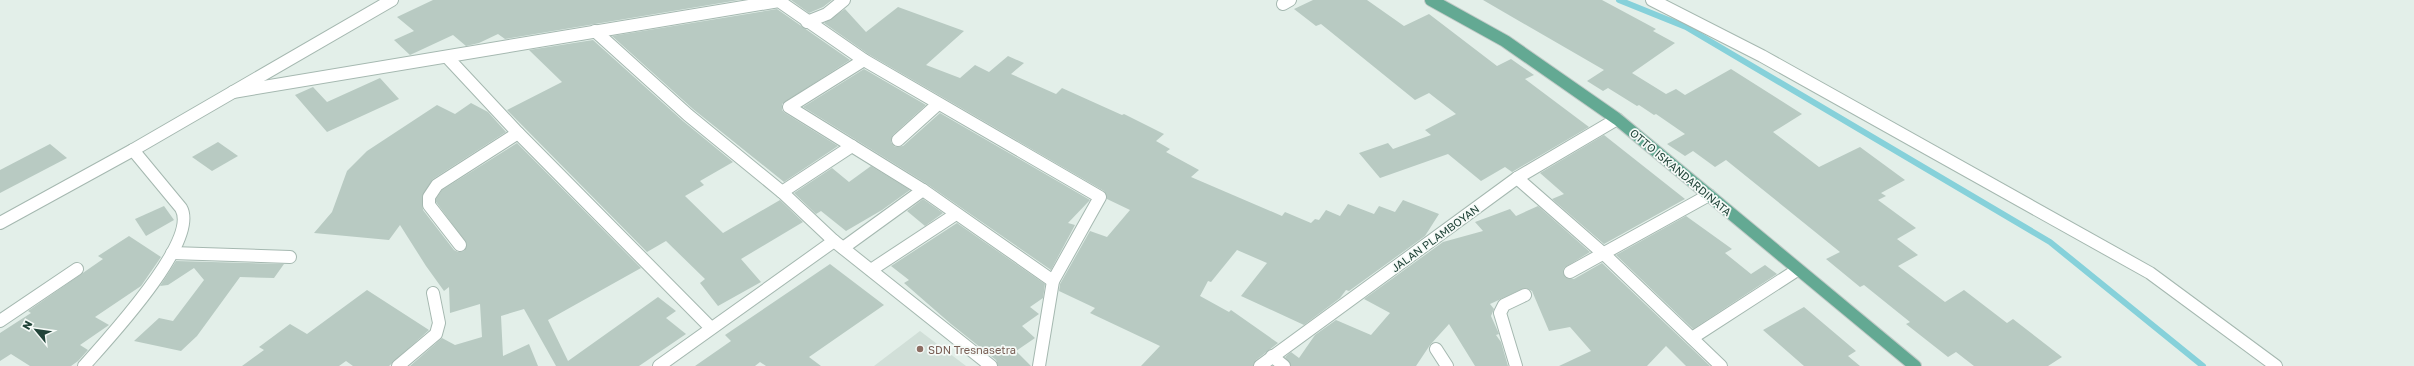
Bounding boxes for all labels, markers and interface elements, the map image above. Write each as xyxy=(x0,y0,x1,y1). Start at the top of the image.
street label: OTTO ISKANDARDINATA xyxy=(1628,126,1735,219)
street label: JALAN PLAMBOYAN xyxy=(1388,202,1482,274)
north arrow xyxy=(16,310,56,350)
text: N xyxy=(19,318,35,332)
place label: SDN Tresnasetra xyxy=(928,343,1016,356)
marker: SDN Tresnasetra xyxy=(915,344,925,354)

